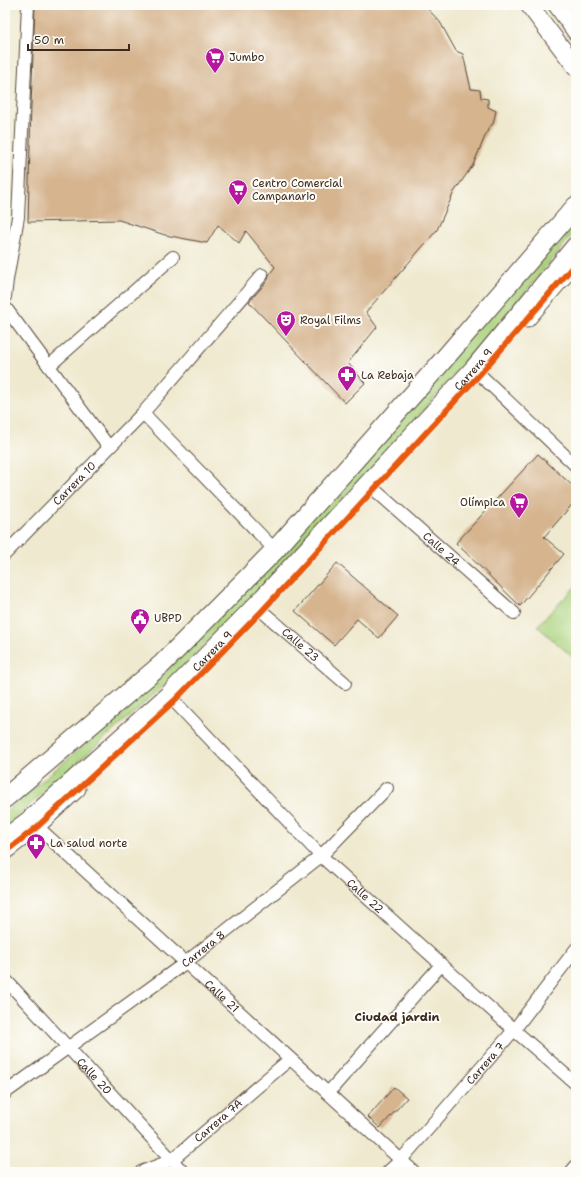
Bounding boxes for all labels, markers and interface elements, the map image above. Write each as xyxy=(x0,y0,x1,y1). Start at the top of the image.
scale bar xyxy=(28,26,129,52)
text: 50 m xyxy=(34,32,64,48)
supermarket icon: Jumbo xyxy=(204,46,226,74)
place label: Jumbo xyxy=(229,50,265,65)
place label: Centro Comercial Campanario xyxy=(252,176,343,204)
supermarket icon: Centro Comercial Campanario xyxy=(227,178,249,206)
theatre icon: Royal Films xyxy=(275,309,297,337)
place label: Royal Films xyxy=(300,313,361,328)
street label: Carrera 9 xyxy=(451,345,496,394)
pharmacy icon: La Rebaja xyxy=(336,364,358,392)
place label: La Rebaja xyxy=(361,368,414,383)
street label: Carrera 10 xyxy=(50,458,100,509)
supermarket icon: Olímpica xyxy=(508,491,530,519)
place label: Olímpica xyxy=(460,495,505,510)
street label: Calle 24 xyxy=(419,529,463,570)
public building icon: UBPD xyxy=(129,607,151,635)
place label: UBPD xyxy=(154,611,182,626)
street label: Calle 23 xyxy=(278,625,322,665)
street label: Carrera 9 xyxy=(189,628,236,675)
pharmacy icon: La salud norte xyxy=(25,832,47,860)
place label: La salud norte xyxy=(50,836,128,851)
street label: Calle 22 xyxy=(343,876,387,917)
street label: Carrera 8 xyxy=(178,927,228,971)
street label: Calle 21 xyxy=(201,977,242,1016)
district label: Ciudad jardin xyxy=(355,1009,439,1025)
street label: Carrera 7 xyxy=(463,1039,508,1088)
street label: Calle 20 xyxy=(73,1055,115,1098)
street label: Carrera 7A xyxy=(191,1096,246,1146)

